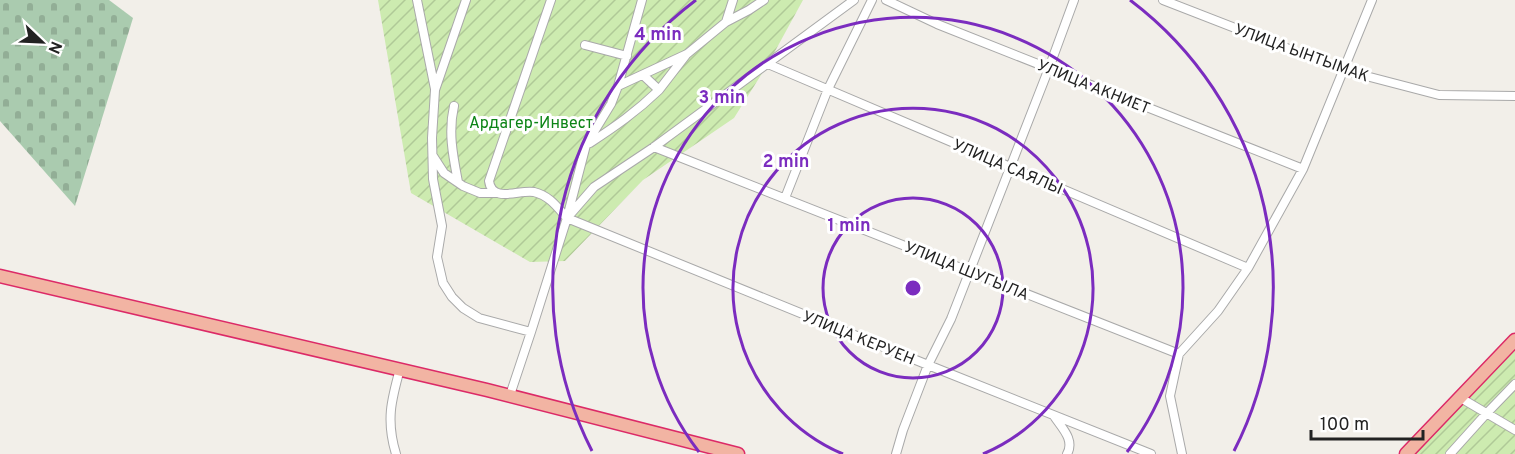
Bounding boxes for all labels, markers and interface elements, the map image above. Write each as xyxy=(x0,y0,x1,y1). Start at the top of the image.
north arrow xyxy=(12,12,72,72)
street label: УЛИЦА ЫНТЫМАК xyxy=(1231,20,1372,88)
text: 4 min xyxy=(634,24,682,47)
text: N xyxy=(43,38,65,56)
street label: УЛИЦА АКНИЕТ xyxy=(1034,56,1153,120)
text: 3 min xyxy=(699,87,745,110)
park label: Ардагер-Инвест xyxy=(469,114,593,134)
street label: УЛИЦА САЯЛЫ xyxy=(949,136,1065,200)
text: 2 min xyxy=(762,151,810,174)
text: 1 min xyxy=(827,215,871,238)
street label: УЛИЦА ШУГЫЛА xyxy=(901,238,1032,306)
centre of rings xyxy=(903,278,923,298)
street label: УЛИЦА КЕРУЕН xyxy=(799,307,917,371)
scale bar xyxy=(1311,403,1424,441)
text: 100 m xyxy=(1320,414,1369,437)

